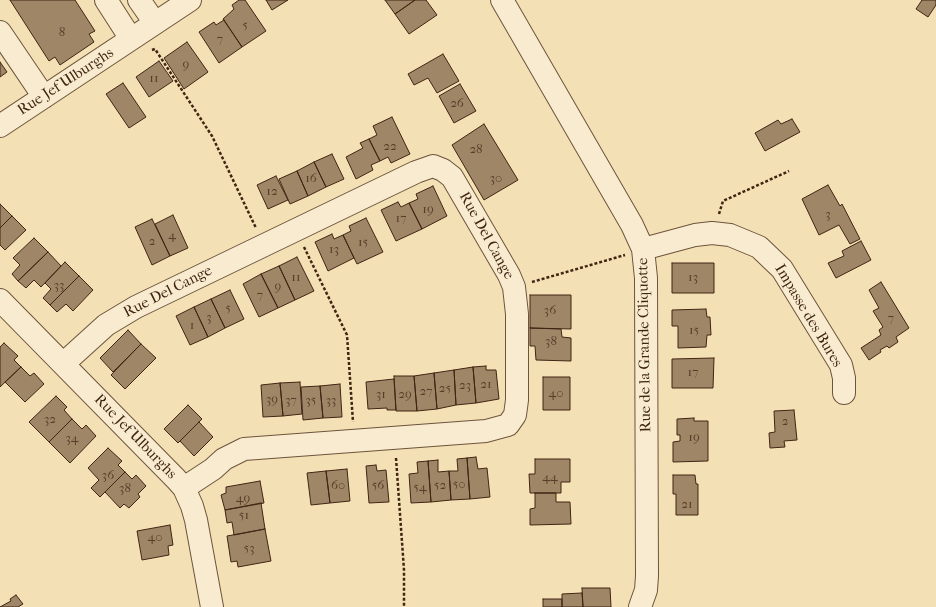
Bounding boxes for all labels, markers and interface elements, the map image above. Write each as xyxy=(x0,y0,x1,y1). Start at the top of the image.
house number: 5 xyxy=(242,18,248,34)
house number: 8 xyxy=(59,25,65,41)
house number: 7 xyxy=(217,32,223,48)
street label: Rue Jef Ulburghs xyxy=(15,44,117,120)
house number: 9 xyxy=(183,57,189,73)
house number: 11 xyxy=(149,71,159,87)
house number: 26 xyxy=(450,96,464,112)
house number: 22 xyxy=(383,139,397,155)
house number: 28 xyxy=(469,142,483,158)
house number: 16 xyxy=(305,171,317,187)
house number: 30 xyxy=(490,171,502,187)
house number: 12 xyxy=(266,184,278,200)
street label: Rue Del Cange xyxy=(455,189,517,283)
house number: 19 xyxy=(422,202,434,218)
house number: 3 xyxy=(825,207,831,223)
house number: 17 xyxy=(396,211,406,227)
house number: 4 xyxy=(168,228,176,244)
house number: 2 xyxy=(149,234,155,250)
house number: 15 xyxy=(358,235,368,251)
house number: 13 xyxy=(329,242,339,258)
street label: Rue de la Grande Cliquotte xyxy=(634,258,656,432)
street label: Impasse des Bures xyxy=(770,261,846,371)
street label: Rue Del Cange xyxy=(121,262,215,322)
house number: 11 xyxy=(291,270,301,286)
house number: 13 xyxy=(688,270,698,286)
house number: 33 xyxy=(54,278,64,294)
house number: 9 xyxy=(275,279,281,295)
house number: 7 xyxy=(257,288,263,304)
house number: 5 xyxy=(225,301,231,317)
house number: 36 xyxy=(544,303,556,319)
house number: 3 xyxy=(206,310,212,326)
house number: 7 xyxy=(888,311,894,327)
house number: 1 xyxy=(190,318,194,334)
house number: 15 xyxy=(689,323,699,339)
house number: 38 xyxy=(545,334,557,350)
house number: 17 xyxy=(688,365,698,381)
house number: 21 xyxy=(480,377,492,393)
house number: 23 xyxy=(459,378,471,394)
house number: 25 xyxy=(439,381,451,397)
house number: 27 xyxy=(420,384,432,400)
house number: 40 xyxy=(549,386,563,402)
house number: 31 xyxy=(376,387,386,403)
house number: 29 xyxy=(398,387,412,403)
street label: Rue Jef Ulburghs xyxy=(90,391,180,483)
house number: 39 xyxy=(266,392,278,408)
house number: 37 xyxy=(285,393,297,409)
house number: 35 xyxy=(306,393,316,409)
house number: 33 xyxy=(326,393,336,409)
house number: 32 xyxy=(44,412,56,428)
house number: 2 xyxy=(782,414,788,430)
house number: 19 xyxy=(688,430,700,446)
house number: 34 xyxy=(65,431,79,447)
house number: 36 xyxy=(102,468,114,484)
house number: 44 xyxy=(542,470,558,486)
house number: 50 xyxy=(453,477,465,493)
house number: 60 xyxy=(331,478,345,494)
house number: 56 xyxy=(372,478,384,494)
house number: 52 xyxy=(434,478,446,494)
house number: 54 xyxy=(413,480,427,496)
house number: 38 xyxy=(119,481,131,497)
house number: 49 xyxy=(236,491,250,507)
house number: 21 xyxy=(681,497,693,513)
house number: 51 xyxy=(239,508,249,524)
house number: 40 xyxy=(148,530,162,546)
house number: 53 xyxy=(244,541,254,557)

